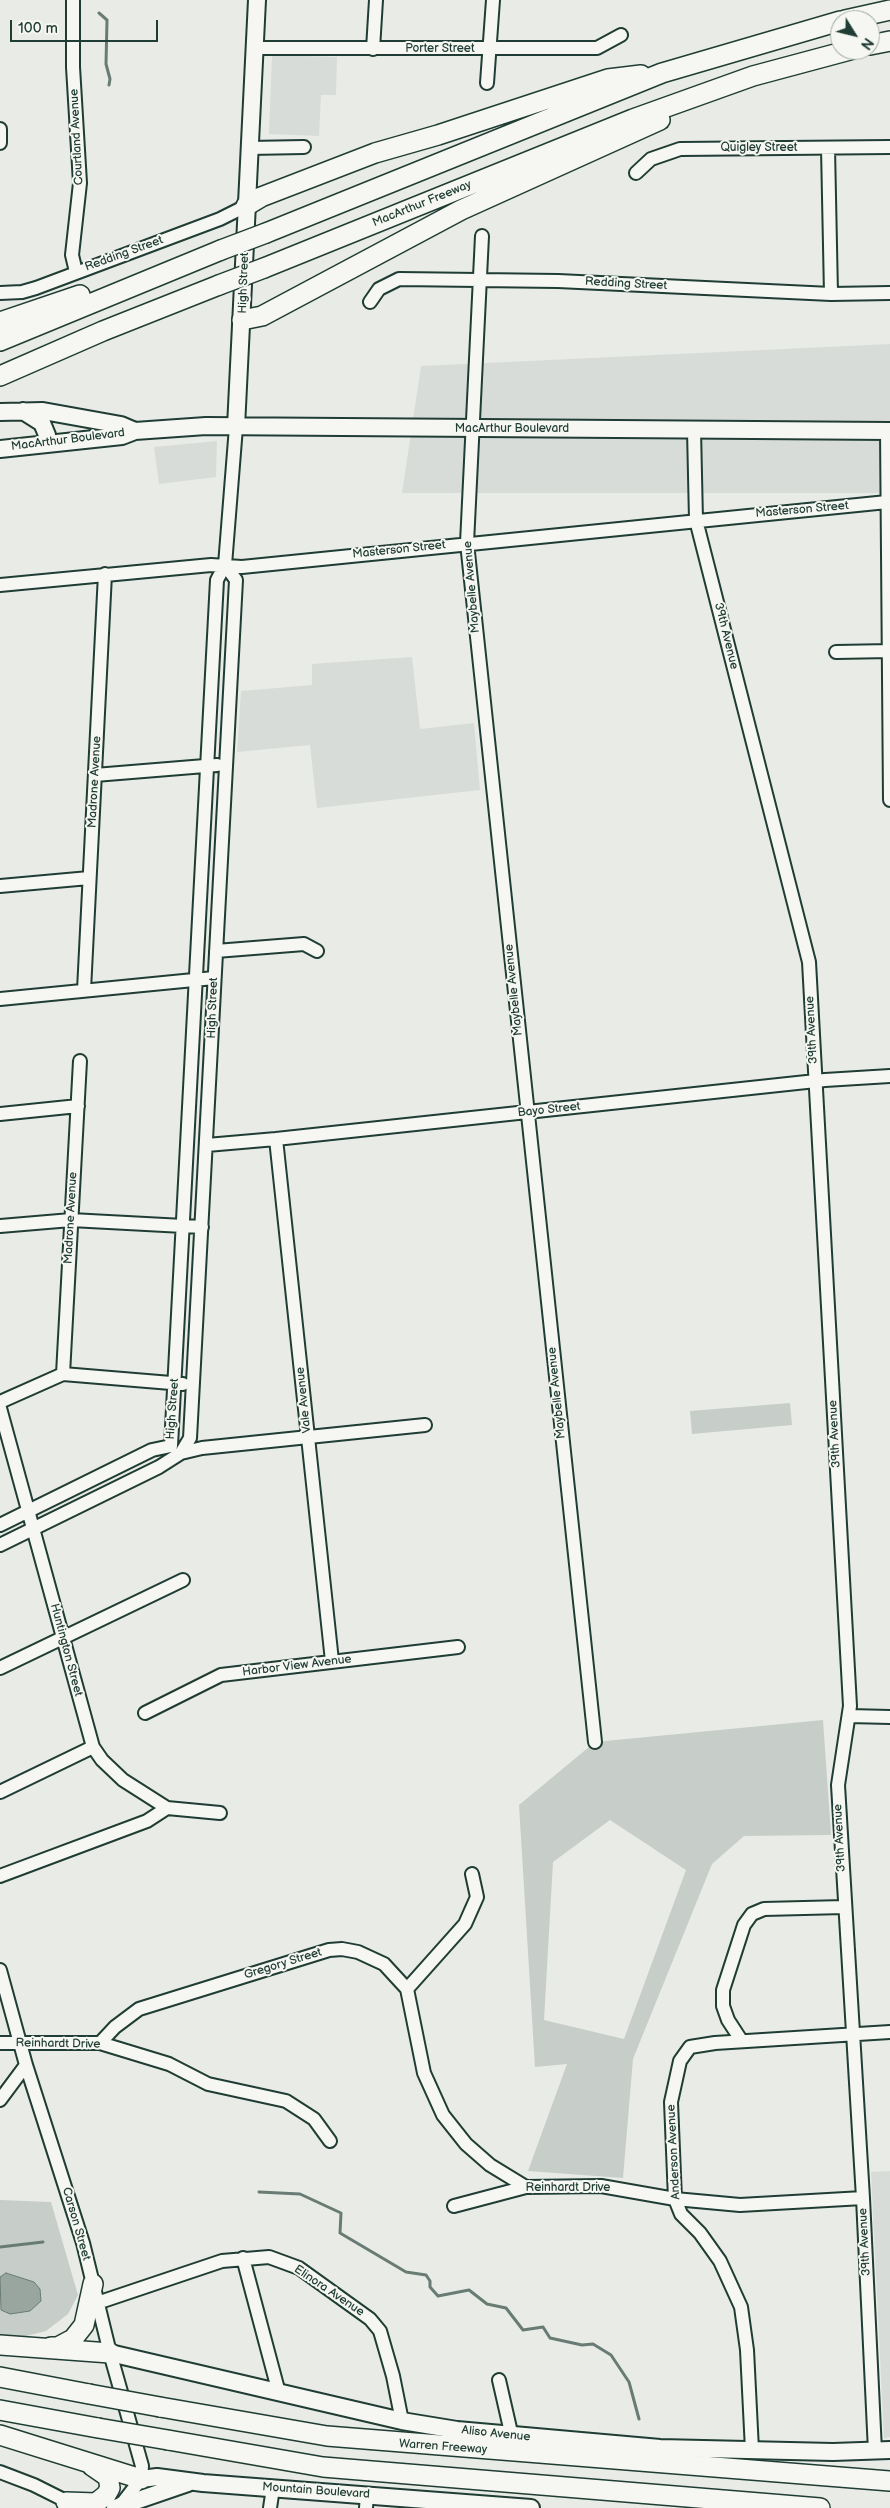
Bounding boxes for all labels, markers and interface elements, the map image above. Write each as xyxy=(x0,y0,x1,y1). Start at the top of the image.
scale bar xyxy=(12,10,160,42)
north arrow xyxy=(830,10,880,60)
text: 100 m xyxy=(18,19,58,38)
text: N xyxy=(857,34,877,53)
street label: Porter Street xyxy=(405,42,475,56)
street label: Courtland Avenue xyxy=(67,88,87,186)
street label: Quigley Street xyxy=(721,141,797,155)
street label: MacArthur Freeway xyxy=(370,178,474,230)
street label: Redding Street xyxy=(83,233,165,275)
street label: High Street xyxy=(236,252,252,314)
street label: Redding Street xyxy=(585,275,667,293)
street label: MacArthur Boulevard xyxy=(455,422,569,436)
street label: MacArthur Boulevard xyxy=(10,426,126,454)
street label: Masterson Street xyxy=(755,499,849,521)
street label: Masterson Street xyxy=(352,538,446,562)
street label: Maybelle Avenue xyxy=(461,540,483,634)
street label: 39th Avenue xyxy=(711,601,741,671)
street label: Madrone Avenue xyxy=(85,736,105,828)
street label: Maybelle Avenue xyxy=(502,943,526,1037)
street label: High Street xyxy=(205,977,221,1039)
street label: 39th Avenue xyxy=(803,996,821,1064)
street label: Bayo Street xyxy=(517,1100,581,1120)
street label: Madrone Avenue xyxy=(61,1172,81,1264)
street label: Maybelle Avenue xyxy=(545,1346,569,1440)
street label: Vale Avenue xyxy=(293,1366,315,1434)
street label: High Street xyxy=(164,1378,182,1440)
street label: 39th Avenue xyxy=(826,1400,844,1468)
street label: Huntington Street xyxy=(47,1602,85,1698)
street label: Harbor View Avenue xyxy=(242,1652,352,1680)
street label: 39th Avenue xyxy=(831,1804,849,1872)
street label: Gregory Street xyxy=(242,1945,324,1983)
street label: Reinhardt Drive xyxy=(16,2036,100,2052)
street label: Anderson Avenue xyxy=(664,2104,684,2200)
street label: Reinhardt Drive xyxy=(526,2181,610,2195)
street label: Carson Street xyxy=(59,2186,93,2262)
street label: 39th Avenue xyxy=(856,2208,874,2276)
street label: Elinora Avenue xyxy=(291,2262,367,2320)
street label: Aliso Avenue xyxy=(461,2423,531,2445)
street label: Warren Freeway xyxy=(398,2437,488,2457)
street label: Mountain Boulevard xyxy=(262,2480,370,2502)

